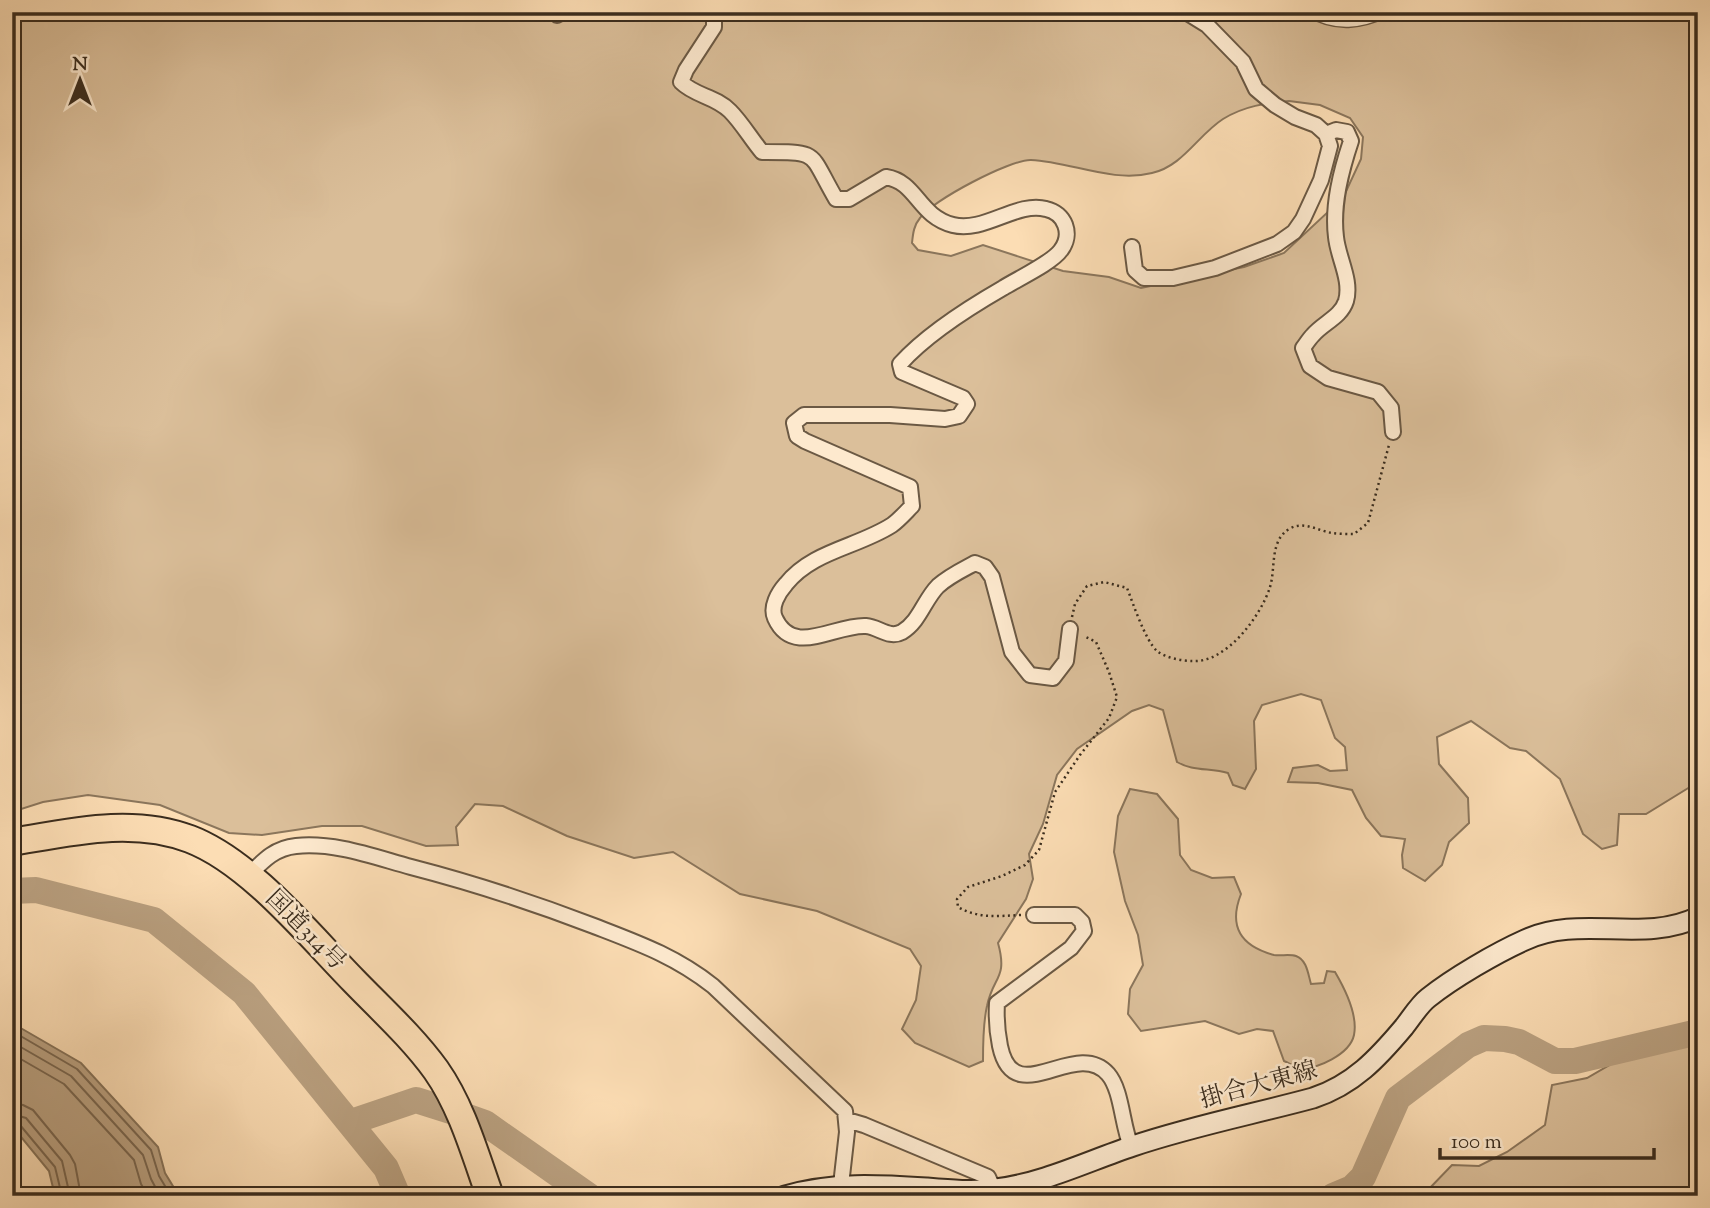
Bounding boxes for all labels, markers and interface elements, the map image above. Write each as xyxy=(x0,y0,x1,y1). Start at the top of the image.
north arrow xyxy=(46,46,116,116)
text: N xyxy=(72,52,88,79)
street label: 国道314号 xyxy=(257,883,353,979)
street label: 掛合大東線 xyxy=(1197,1054,1321,1118)
scale bar xyxy=(1440,1117,1654,1161)
text: 100 m xyxy=(1451,1128,1502,1158)

